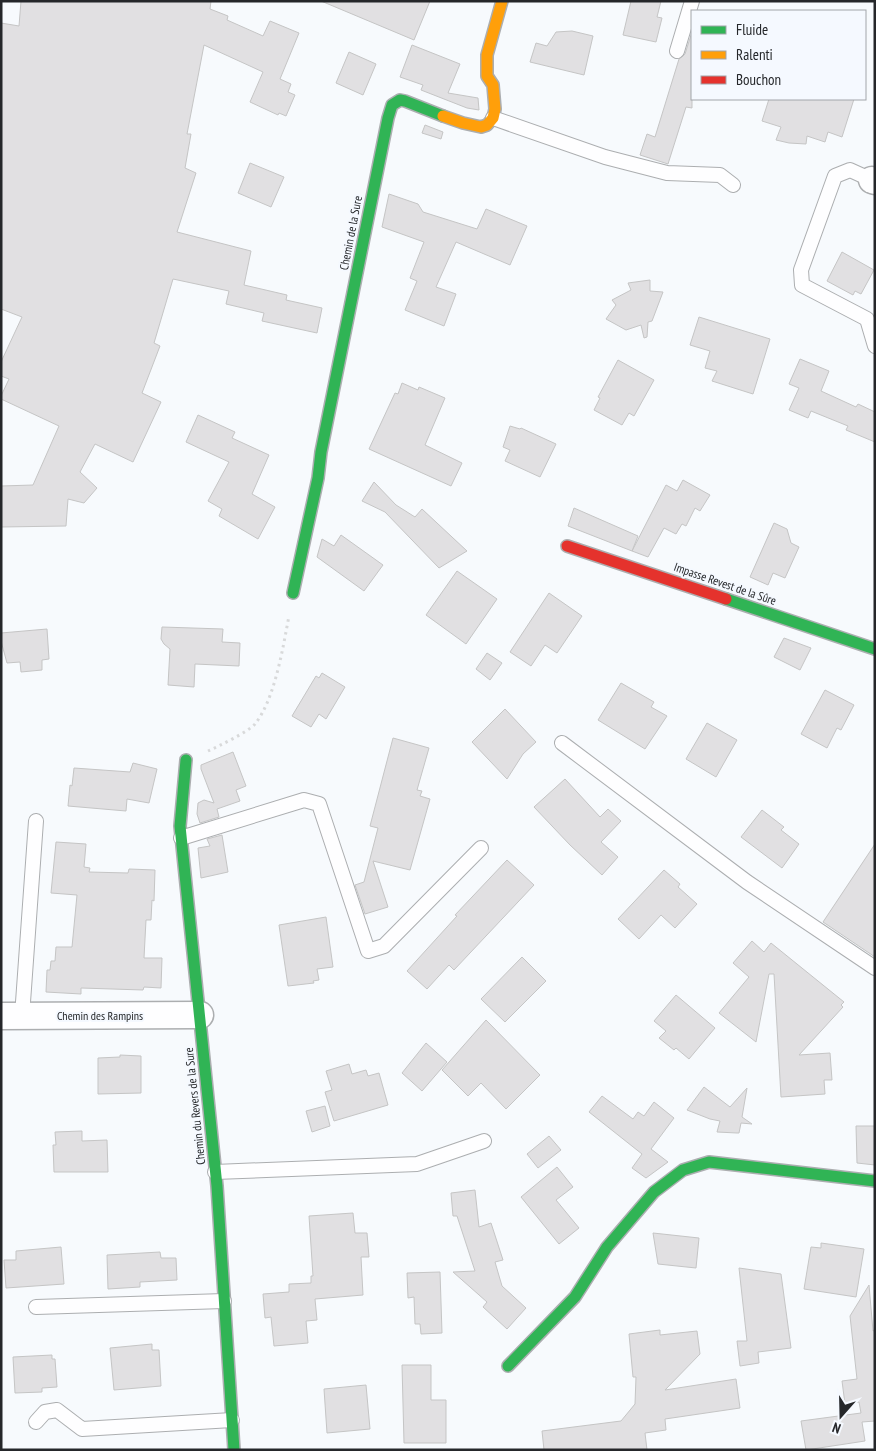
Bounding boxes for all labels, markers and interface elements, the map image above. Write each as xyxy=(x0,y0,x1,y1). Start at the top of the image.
legend xyxy=(691,10,866,100)
text: Fluide xyxy=(736,20,768,39)
text: Ralenti xyxy=(736,45,773,64)
text: Bouchon xyxy=(736,70,781,89)
street label: Chemin de la Sure xyxy=(336,194,365,271)
street label: Impasse Revest de la Sûre xyxy=(672,559,778,608)
street label: Chemin des Rampins xyxy=(57,1008,143,1023)
street label: Chemin du Revers de la Sure xyxy=(181,1047,208,1165)
north arrow xyxy=(816,1391,866,1441)
text: N xyxy=(830,1418,843,1438)

